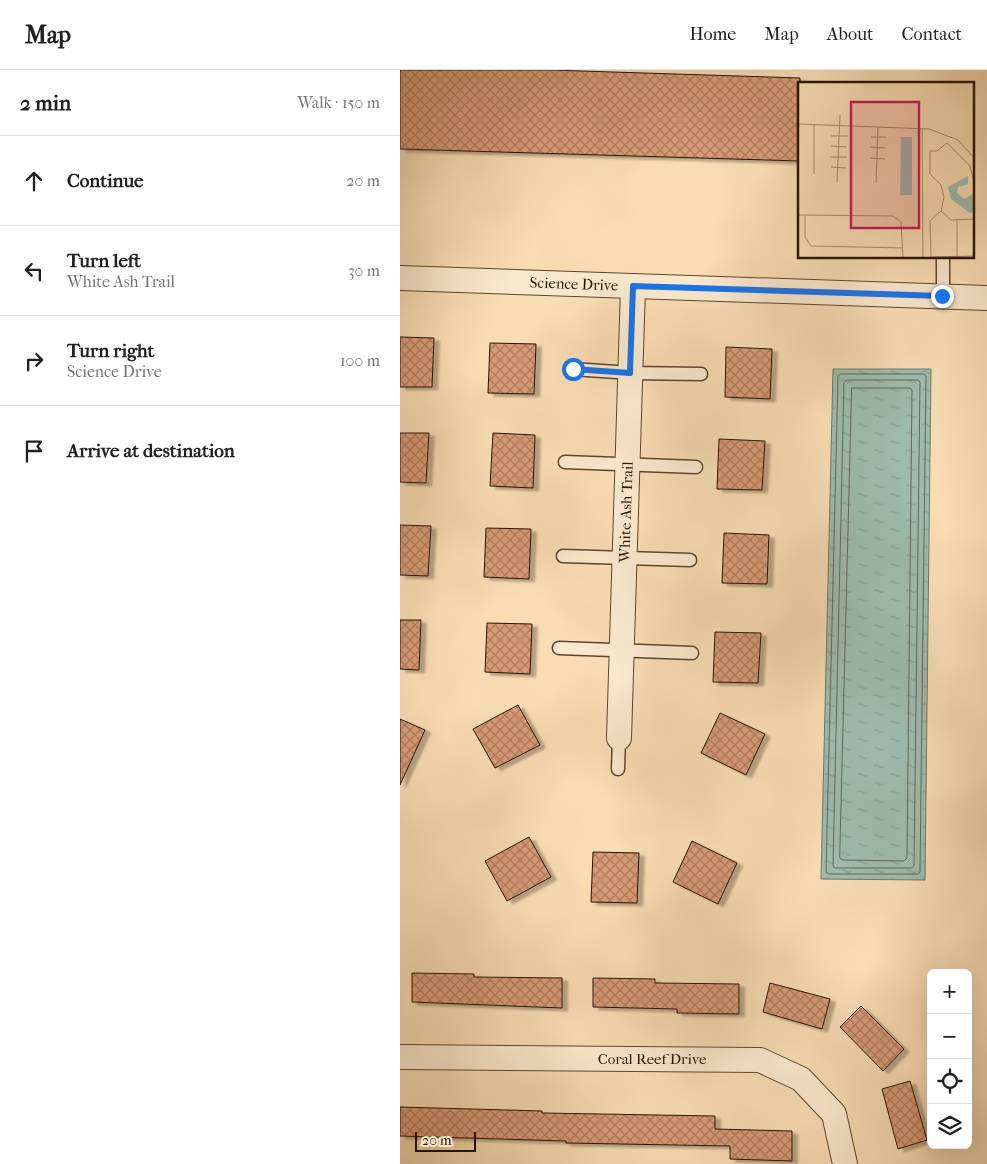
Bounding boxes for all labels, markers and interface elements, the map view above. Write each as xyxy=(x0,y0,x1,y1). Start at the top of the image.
text: Map xyxy=(25,21,71,49)
text: Home xyxy=(689,24,736,45)
text: Map xyxy=(764,24,799,45)
text: About xyxy=(827,24,873,45)
text: Contact xyxy=(901,24,962,45)
inset map xyxy=(798,82,974,259)
text: 2 min xyxy=(20,91,71,115)
text: Walk · 150 m xyxy=(297,93,380,112)
icon: ahead xyxy=(20,167,48,195)
text: Continue xyxy=(67,170,143,192)
text: 20 m xyxy=(346,171,380,190)
text: Turn left xyxy=(67,250,141,272)
icon: left xyxy=(20,257,48,285)
text: 30 m xyxy=(348,261,380,280)
text: White Ash Trail xyxy=(67,272,175,291)
street label: Science Drive xyxy=(529,273,619,295)
route end xyxy=(931,285,954,308)
text: Turn right xyxy=(67,340,154,362)
icon: right xyxy=(20,347,48,375)
text: 100 m xyxy=(340,351,380,370)
route start xyxy=(562,358,585,381)
text: Science Drive xyxy=(67,362,162,381)
icon: arrive xyxy=(20,437,48,465)
text: Arrive at destination xyxy=(67,440,235,462)
street label: White Ash Trail xyxy=(615,461,637,564)
map controls xyxy=(927,969,972,1149)
button: + xyxy=(927,969,972,1014)
button: − xyxy=(927,1014,972,1059)
street label: Coral Reef Drive xyxy=(598,1050,707,1068)
button: locate xyxy=(927,1059,972,1104)
button: layers xyxy=(927,1104,972,1149)
scale bar xyxy=(415,1129,476,1152)
text: 20 m xyxy=(422,1132,452,1149)

